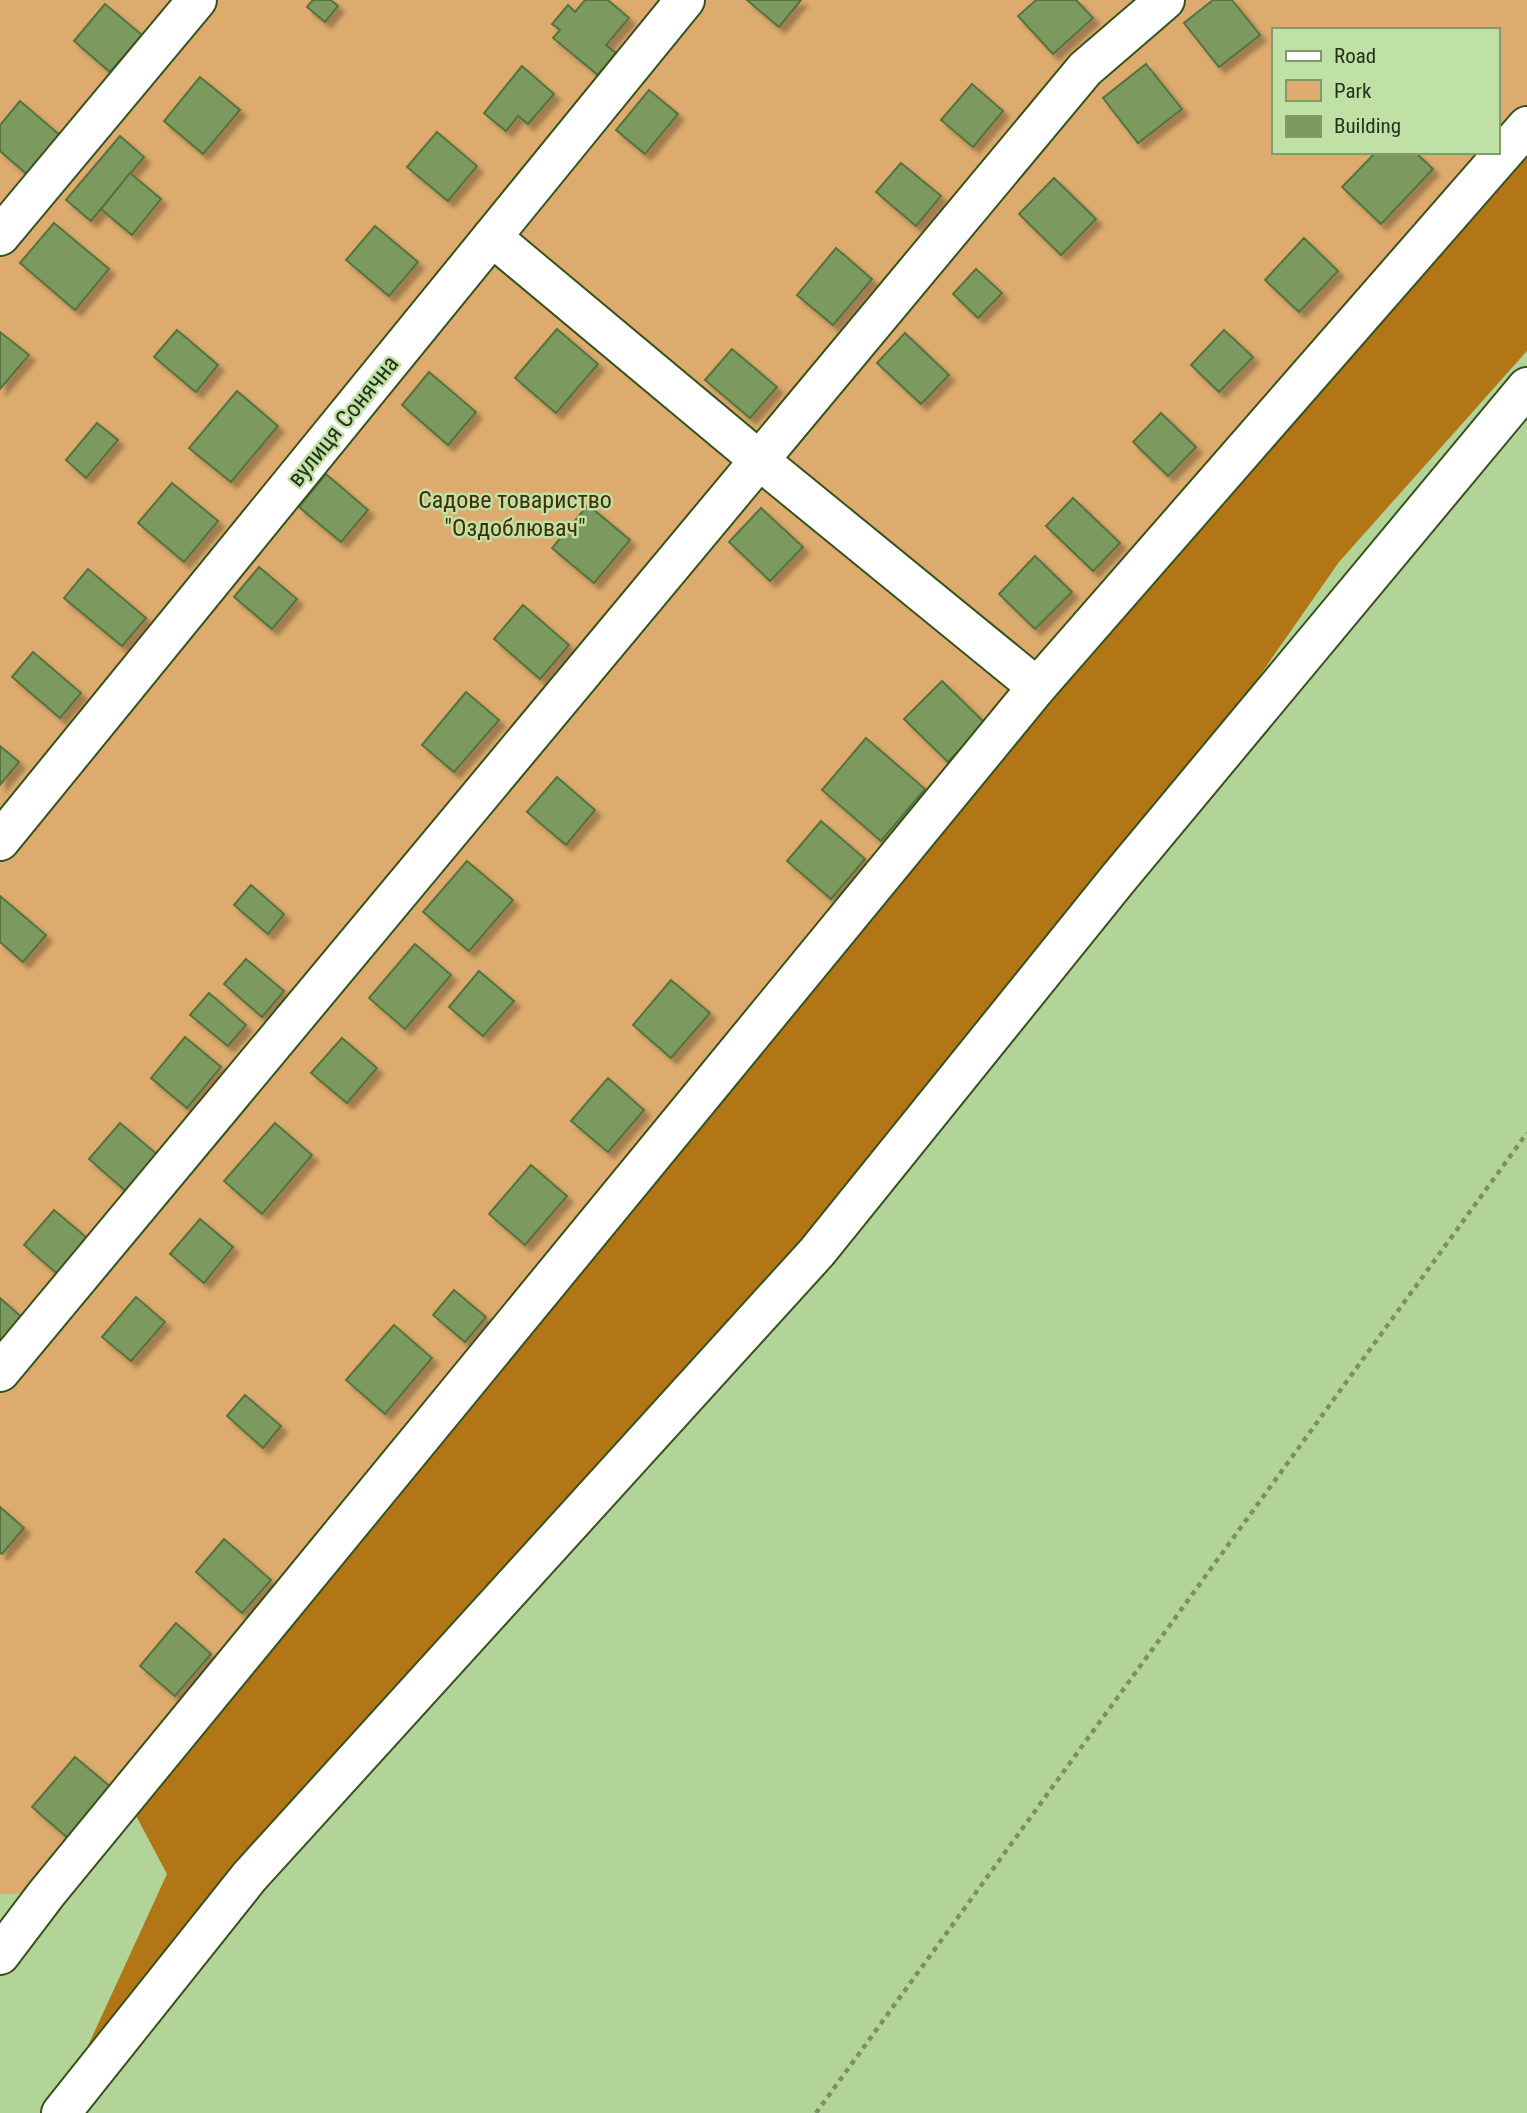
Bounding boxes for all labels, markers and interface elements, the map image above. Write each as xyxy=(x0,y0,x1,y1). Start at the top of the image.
legend xyxy=(1272,28,1499,154)
text: Road xyxy=(1334,44,1376,68)
text: Park xyxy=(1334,79,1372,103)
text: Building xyxy=(1334,114,1401,138)
street label: вулиця Сонячна xyxy=(282,350,404,492)
park label: Садове товариство "Оздоблювач" xyxy=(418,486,612,542)

